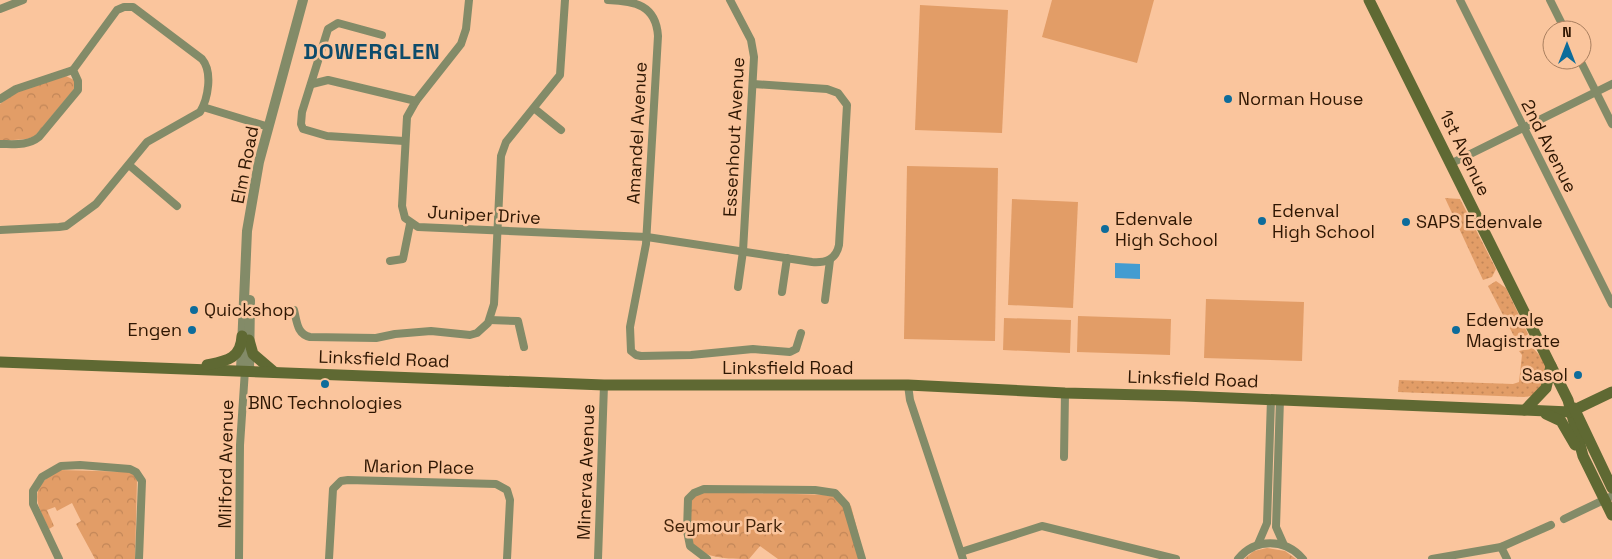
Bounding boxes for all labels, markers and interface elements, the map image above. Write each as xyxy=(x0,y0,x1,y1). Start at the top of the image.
north arrow xyxy=(1542,20,1592,70)
text: N xyxy=(1562,23,1572,41)
district label: DOWERGLEN xyxy=(303,37,441,65)
street label: Essenhout Avenue xyxy=(718,56,749,218)
street label: Amandel Avenue xyxy=(621,61,652,205)
place label: Norman House xyxy=(1238,87,1363,110)
marker: Norman House xyxy=(1222,93,1234,105)
street label: 2nd Avenue xyxy=(1516,95,1583,196)
street label: 1st Avenue xyxy=(1435,106,1496,200)
street label: Elm Road xyxy=(226,124,263,206)
place label: Edenval High School xyxy=(1272,199,1375,243)
street label: Juniper Drive xyxy=(427,200,541,229)
place label: Edenvale High School xyxy=(1115,207,1218,251)
place label: SAPS Edenvale xyxy=(1416,210,1543,233)
marker: Edenval High School xyxy=(1256,215,1268,227)
marker: SAPS Edenvale xyxy=(1400,216,1412,228)
marker: Edenvale High School xyxy=(1099,223,1111,235)
place label: Quickshop xyxy=(204,298,295,321)
marker: Quickshop xyxy=(188,304,200,316)
place label: Edenvale Magistrate xyxy=(1466,308,1560,352)
place label: Engen xyxy=(128,318,182,341)
marker: Engen xyxy=(186,324,198,336)
marker: Edenvale Magistrate xyxy=(1450,324,1462,336)
street label: Linksfield Road xyxy=(318,345,450,372)
street label: Linksfield Road xyxy=(722,356,854,379)
place label: Sasol xyxy=(1522,363,1568,386)
street label: Linksfield Road xyxy=(1127,365,1259,392)
marker: Sasol xyxy=(1572,369,1584,381)
marker: BNC Technologies xyxy=(319,378,331,390)
place label: BNC Technologies xyxy=(248,391,402,414)
street label: Milford Avenue xyxy=(213,399,238,529)
street label: Minerva Avenue xyxy=(572,404,599,540)
street label: Marion Place xyxy=(363,454,475,479)
park label: Seymour Park xyxy=(663,514,783,537)

